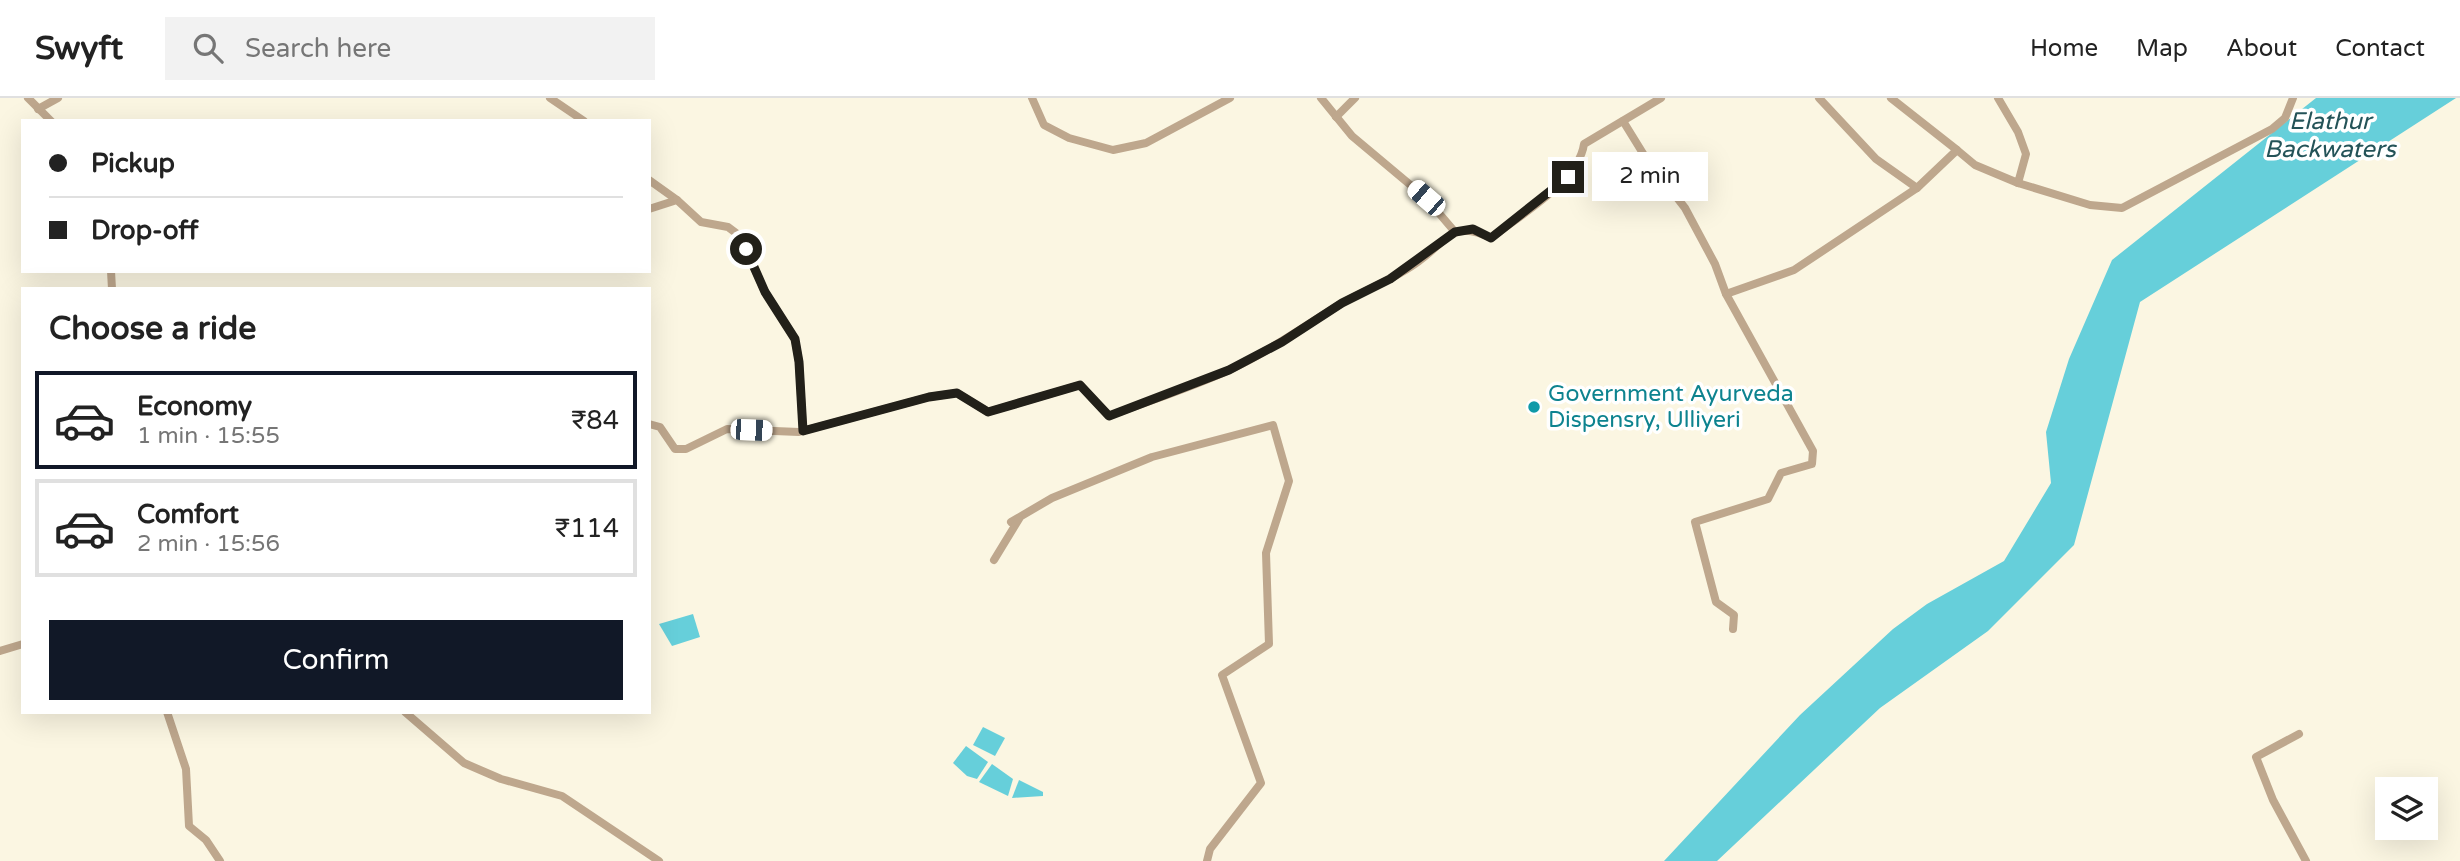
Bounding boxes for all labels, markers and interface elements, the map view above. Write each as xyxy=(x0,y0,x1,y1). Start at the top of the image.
search box xyxy=(165,17,655,80)
text: Swyft xyxy=(35,29,123,68)
icon: search xyxy=(189,29,227,67)
text: Search here xyxy=(245,33,391,64)
text: Home xyxy=(2030,34,2098,63)
text: Map xyxy=(2136,34,2188,63)
text: About xyxy=(2226,34,2297,63)
text: Contact xyxy=(2335,34,2425,63)
water label: Elathur Backwaters xyxy=(2264,107,2397,164)
text: Pickup xyxy=(91,148,175,179)
callout: 2 min xyxy=(1592,153,1708,202)
route end xyxy=(1552,161,1584,193)
text: 2 min xyxy=(1619,162,1681,190)
car xyxy=(1404,176,1449,220)
text: Drop-off xyxy=(91,215,198,246)
route start xyxy=(730,233,762,265)
text: Choose a ride xyxy=(49,310,256,348)
place label: Government Ayurveda Dispensry, Ulliyeri xyxy=(1548,380,1794,434)
icon: car xyxy=(53,389,116,452)
text: Economy xyxy=(137,391,252,422)
marker: Government Ayurveda Dispensry, Ulliyeri xyxy=(1526,399,1542,415)
text: ₹84 xyxy=(571,405,619,436)
car xyxy=(730,419,773,441)
text: 1 min · 15:55 xyxy=(137,422,280,450)
icon: car xyxy=(53,497,116,560)
text: Comfort xyxy=(137,499,239,530)
text: ₹114 xyxy=(555,513,619,544)
text: 2 min · 15:56 xyxy=(137,530,280,558)
button: Confirm xyxy=(49,620,623,700)
map controls xyxy=(2375,777,2438,840)
button: layers xyxy=(2375,777,2438,840)

